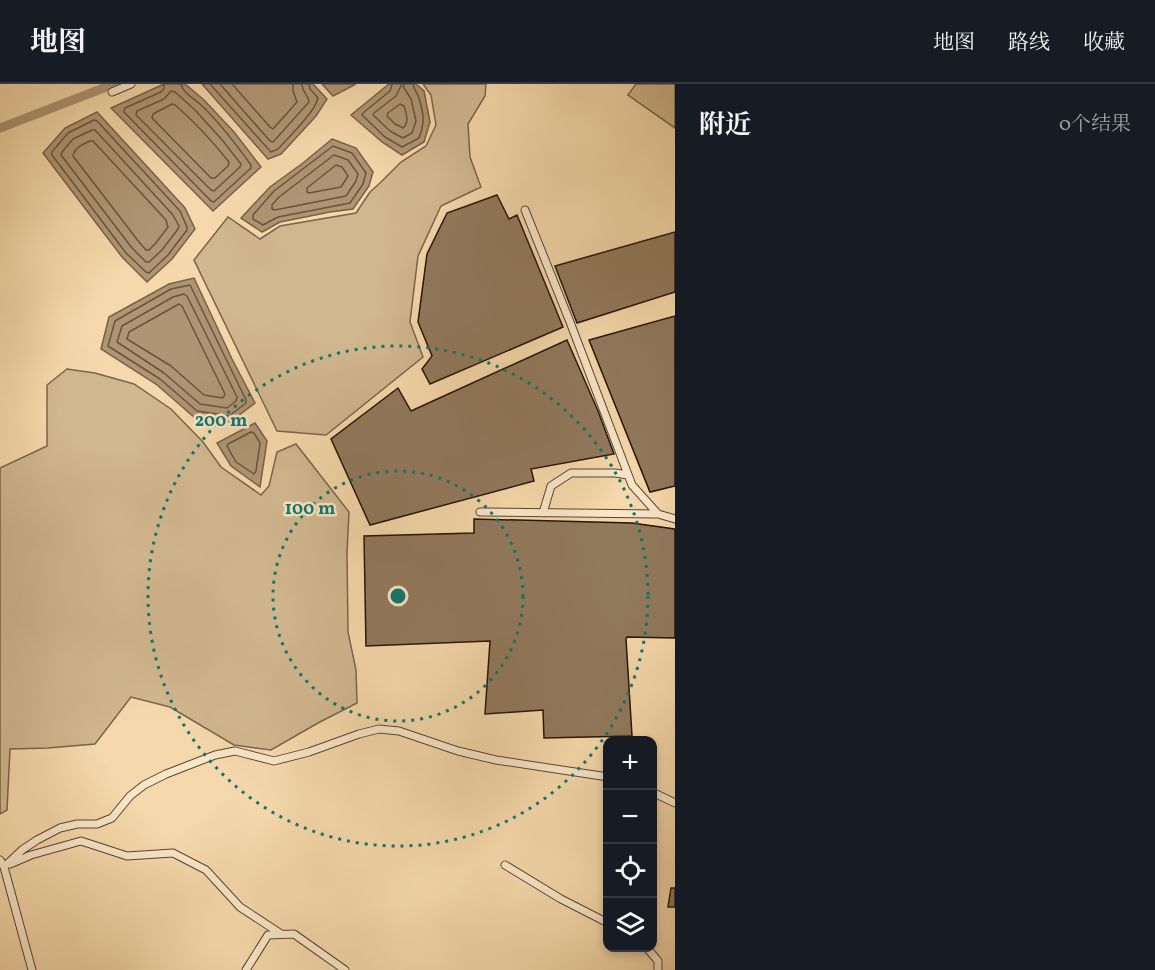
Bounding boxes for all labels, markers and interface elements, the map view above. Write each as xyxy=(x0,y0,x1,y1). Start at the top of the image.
text: 地图 xyxy=(30,24,86,63)
text: 地图 xyxy=(933,29,975,58)
text: 路线 xyxy=(1008,29,1050,58)
text: 收藏 xyxy=(1083,29,1125,58)
text: 附近 xyxy=(699,108,751,144)
text: 0个结果 xyxy=(1059,111,1131,139)
text: 200 m xyxy=(195,409,247,434)
text: 100 m xyxy=(285,497,335,522)
centre of rings xyxy=(388,586,408,606)
map controls xyxy=(603,736,657,952)
button: + xyxy=(603,736,657,790)
button: − xyxy=(603,790,657,844)
button: locate xyxy=(603,844,657,898)
button: layers xyxy=(603,898,657,952)

